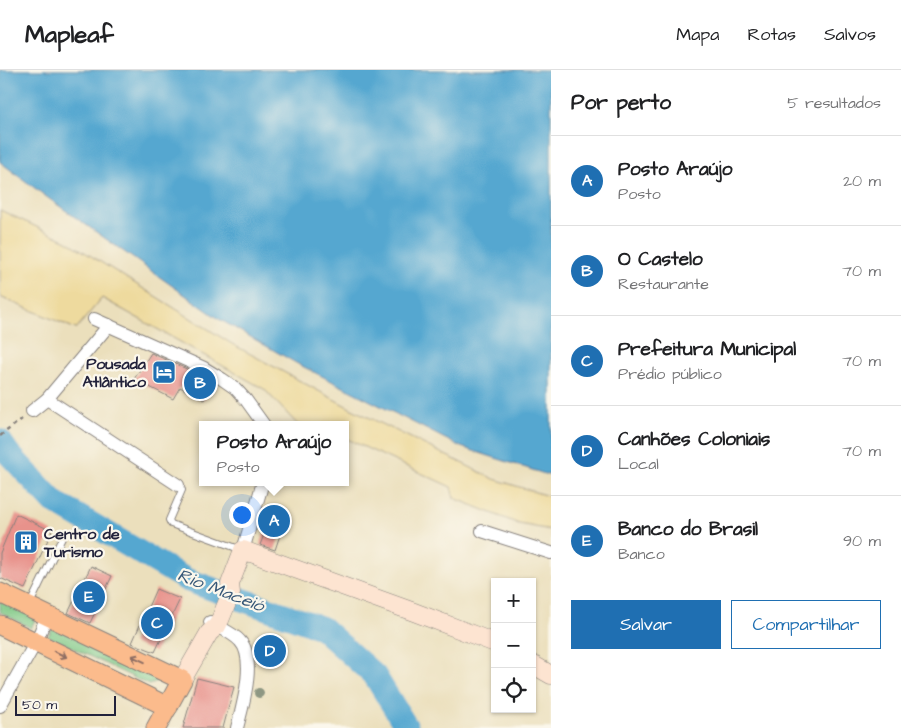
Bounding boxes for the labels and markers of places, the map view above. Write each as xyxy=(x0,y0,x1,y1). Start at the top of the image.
place label: Pousada Atlântico xyxy=(83,353,147,393)
hotel icon: Pousada Atlântico xyxy=(151,359,177,385)
pin: B xyxy=(184,364,216,402)
pin: A xyxy=(258,502,290,540)
place label: Centro de Turismo xyxy=(43,523,120,563)
building icon: Centro de Turismo xyxy=(13,529,39,555)
pin: E xyxy=(73,578,105,616)
pin: C xyxy=(141,604,173,642)
pin: D xyxy=(254,632,286,670)

